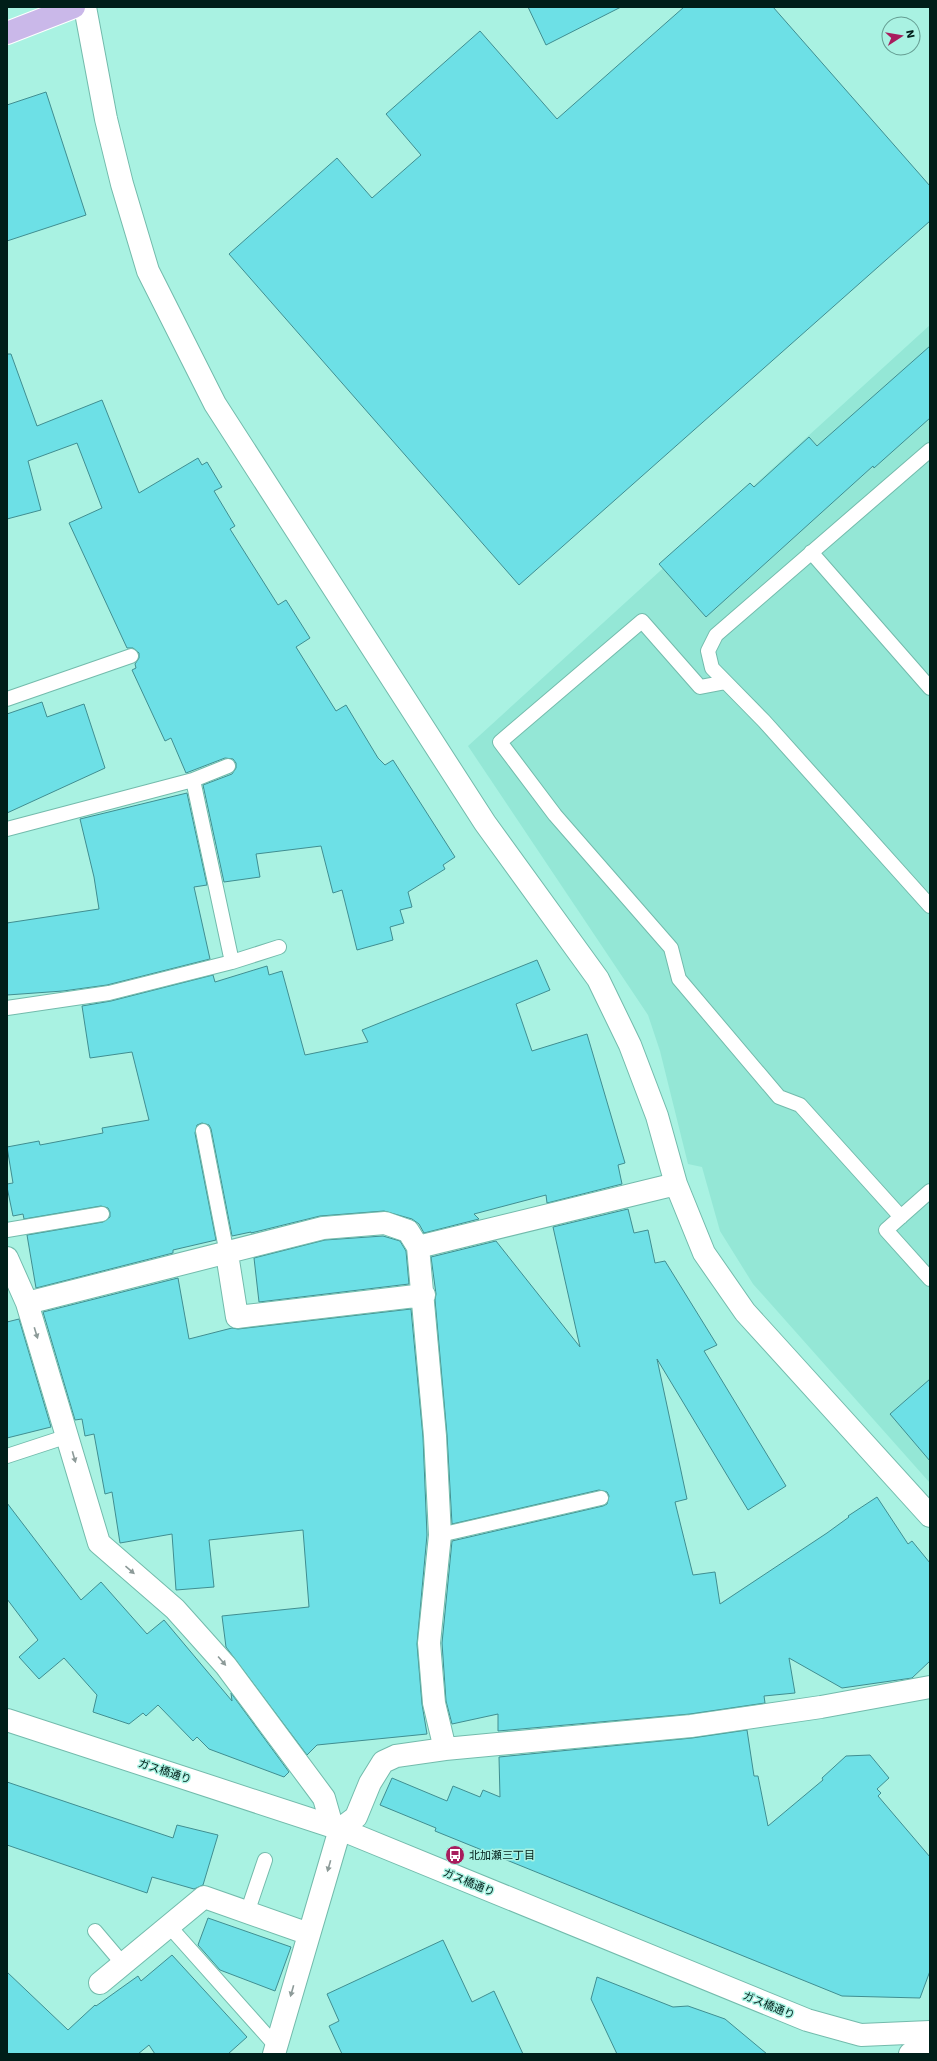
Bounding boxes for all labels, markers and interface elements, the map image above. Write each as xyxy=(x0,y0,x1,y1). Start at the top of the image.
north arrow xyxy=(881,16,921,56)
text: N xyxy=(903,29,917,39)
one-way arrow xyxy=(33,1327,39,1339)
one-way arrow xyxy=(71,1452,77,1464)
one-way arrow xyxy=(125,1565,135,1574)
one-way arrow xyxy=(217,1656,226,1667)
street label: ガス橋通り xyxy=(137,1757,193,1786)
bus stop icon: 北加瀬三丁目 xyxy=(444,1844,466,1866)
place label: 北加瀬三丁目 xyxy=(469,1849,535,1862)
one-way arrow xyxy=(326,1860,332,1872)
street label: ガス橋通り xyxy=(441,1866,497,1899)
one-way arrow xyxy=(289,1985,295,1997)
street label: ガス橋通り xyxy=(741,1989,797,2022)

